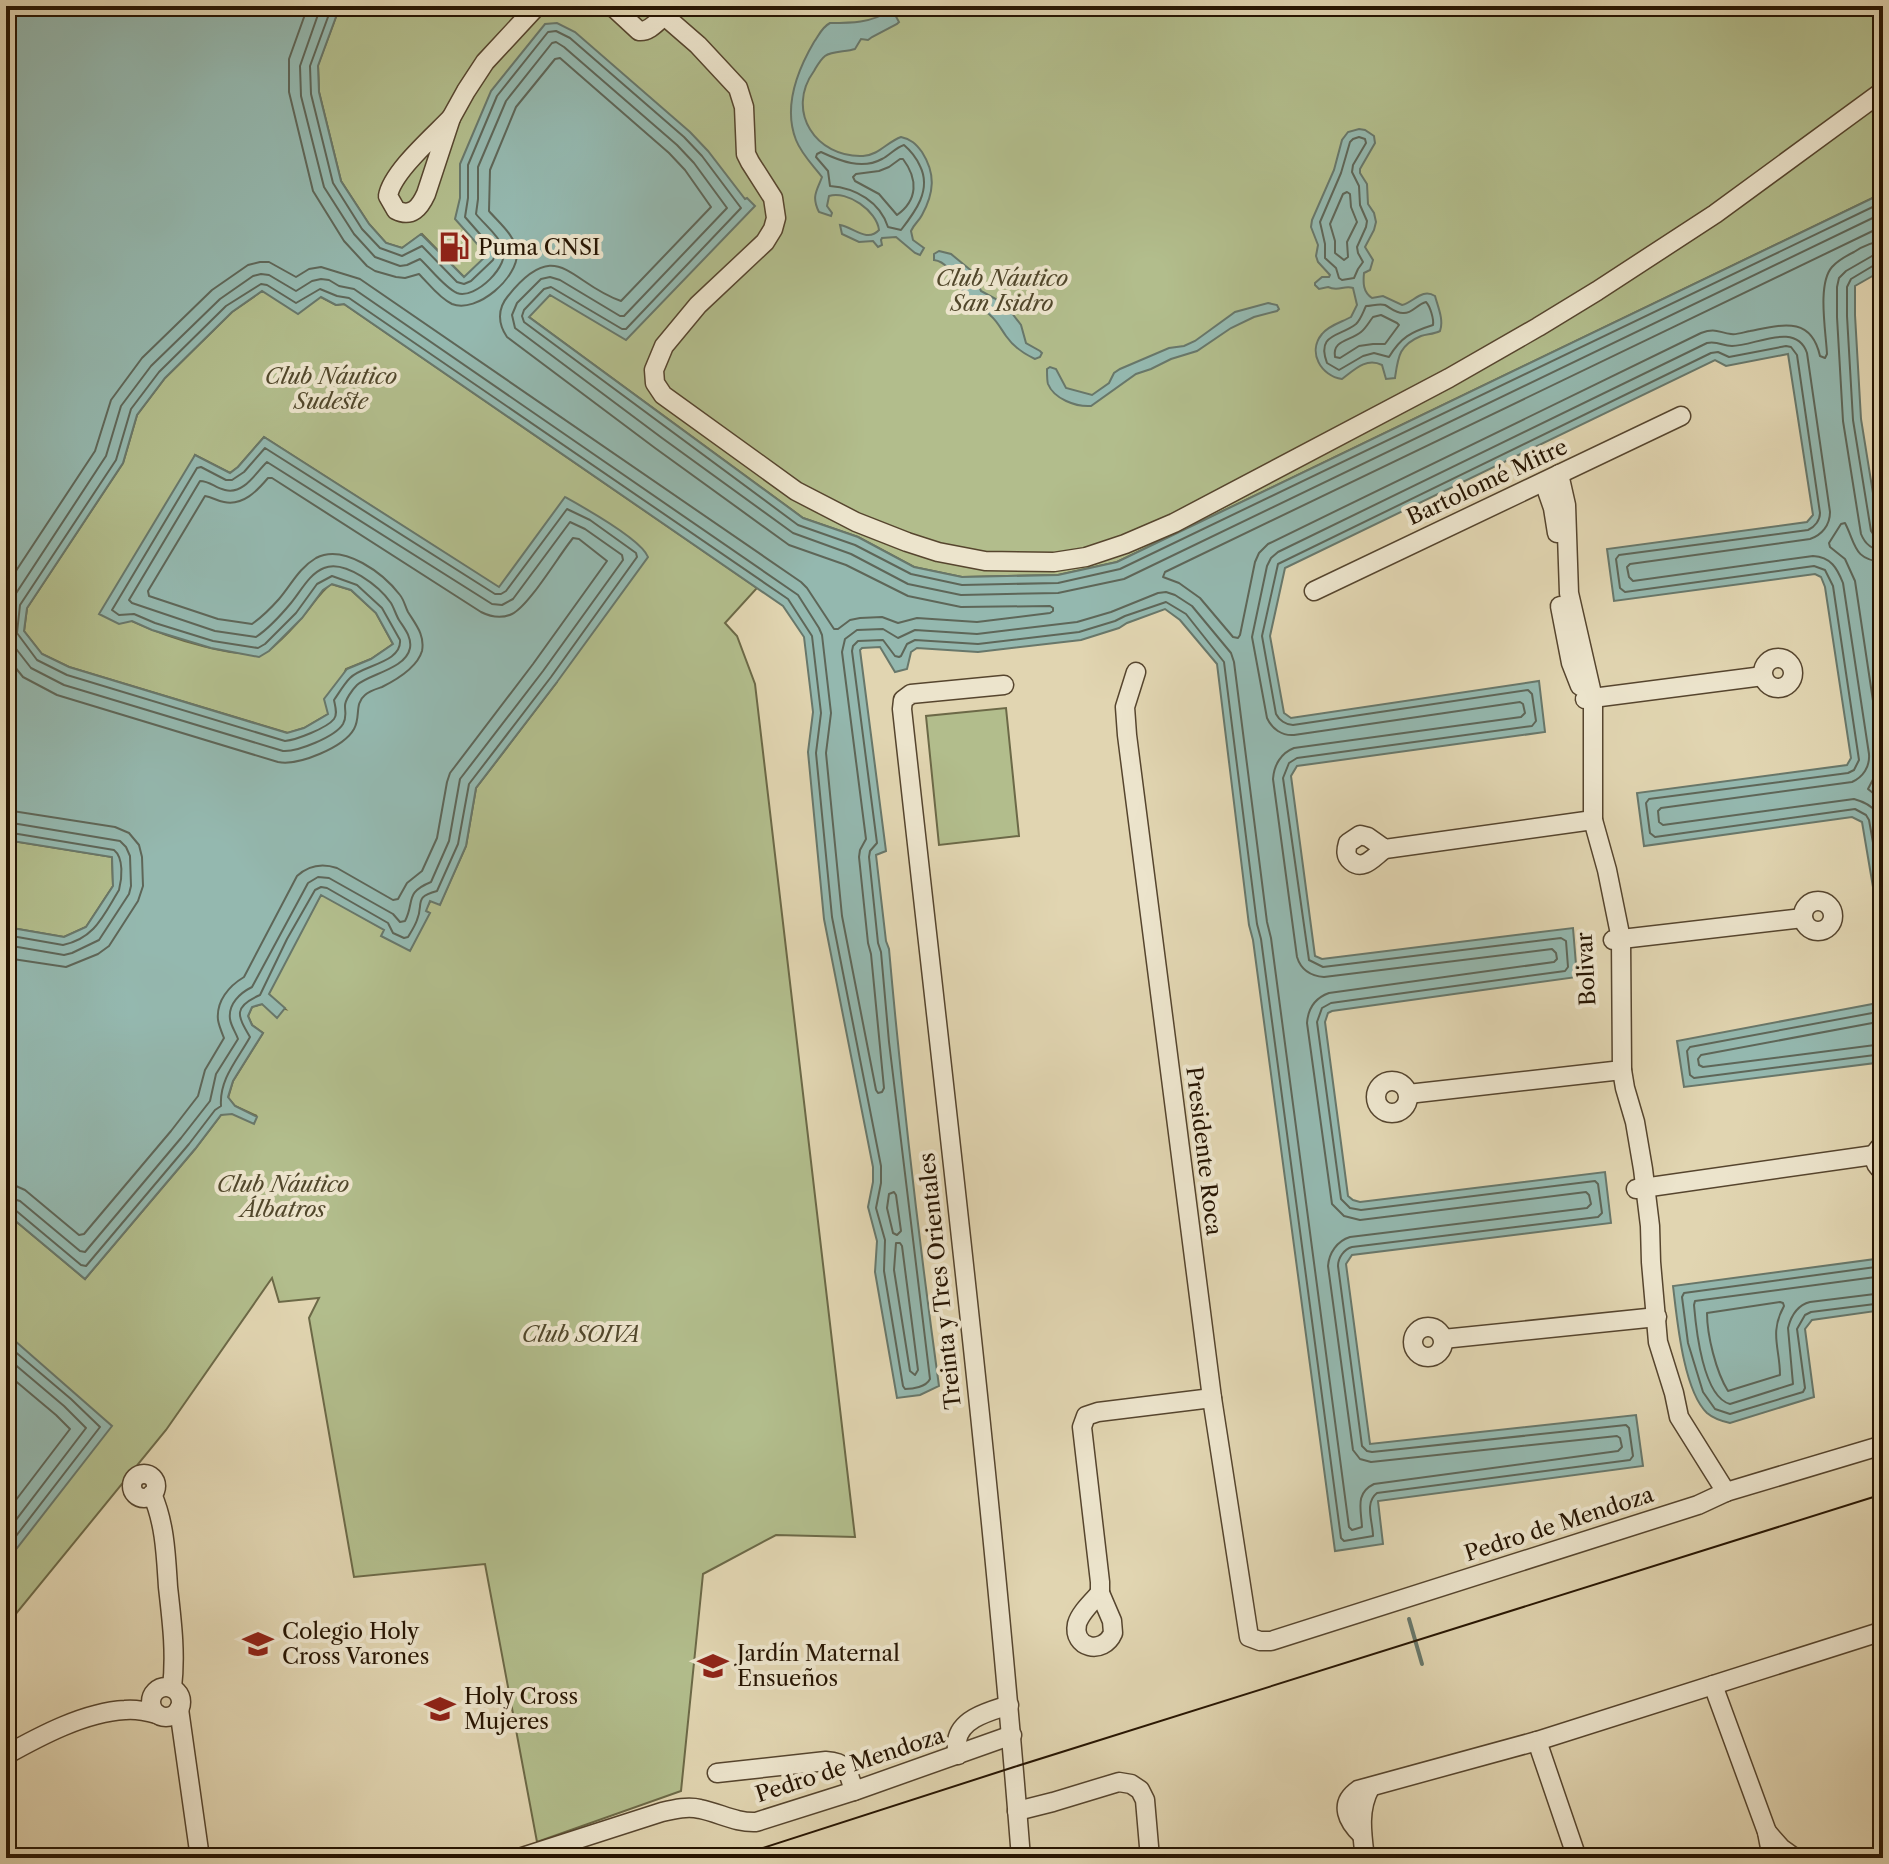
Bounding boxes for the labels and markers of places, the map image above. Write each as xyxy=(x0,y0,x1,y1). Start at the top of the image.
fuel station icon: Puma CNSI xyxy=(437,230,471,264)
place label: Puma CNSI xyxy=(478,234,600,261)
place label: Colegio Holy Cross Varones xyxy=(282,1618,429,1670)
school or university icon: Colegio Holy Cross Varones xyxy=(241,1627,275,1661)
place label: Jardín Maternal Ensueños xyxy=(734,1640,900,1692)
school or university icon: Jardín Maternal Ensueños xyxy=(696,1649,730,1683)
place label: Holy Cross Mujeres xyxy=(464,1683,578,1735)
school or university icon: Holy Cross Mujeres xyxy=(423,1692,457,1726)

